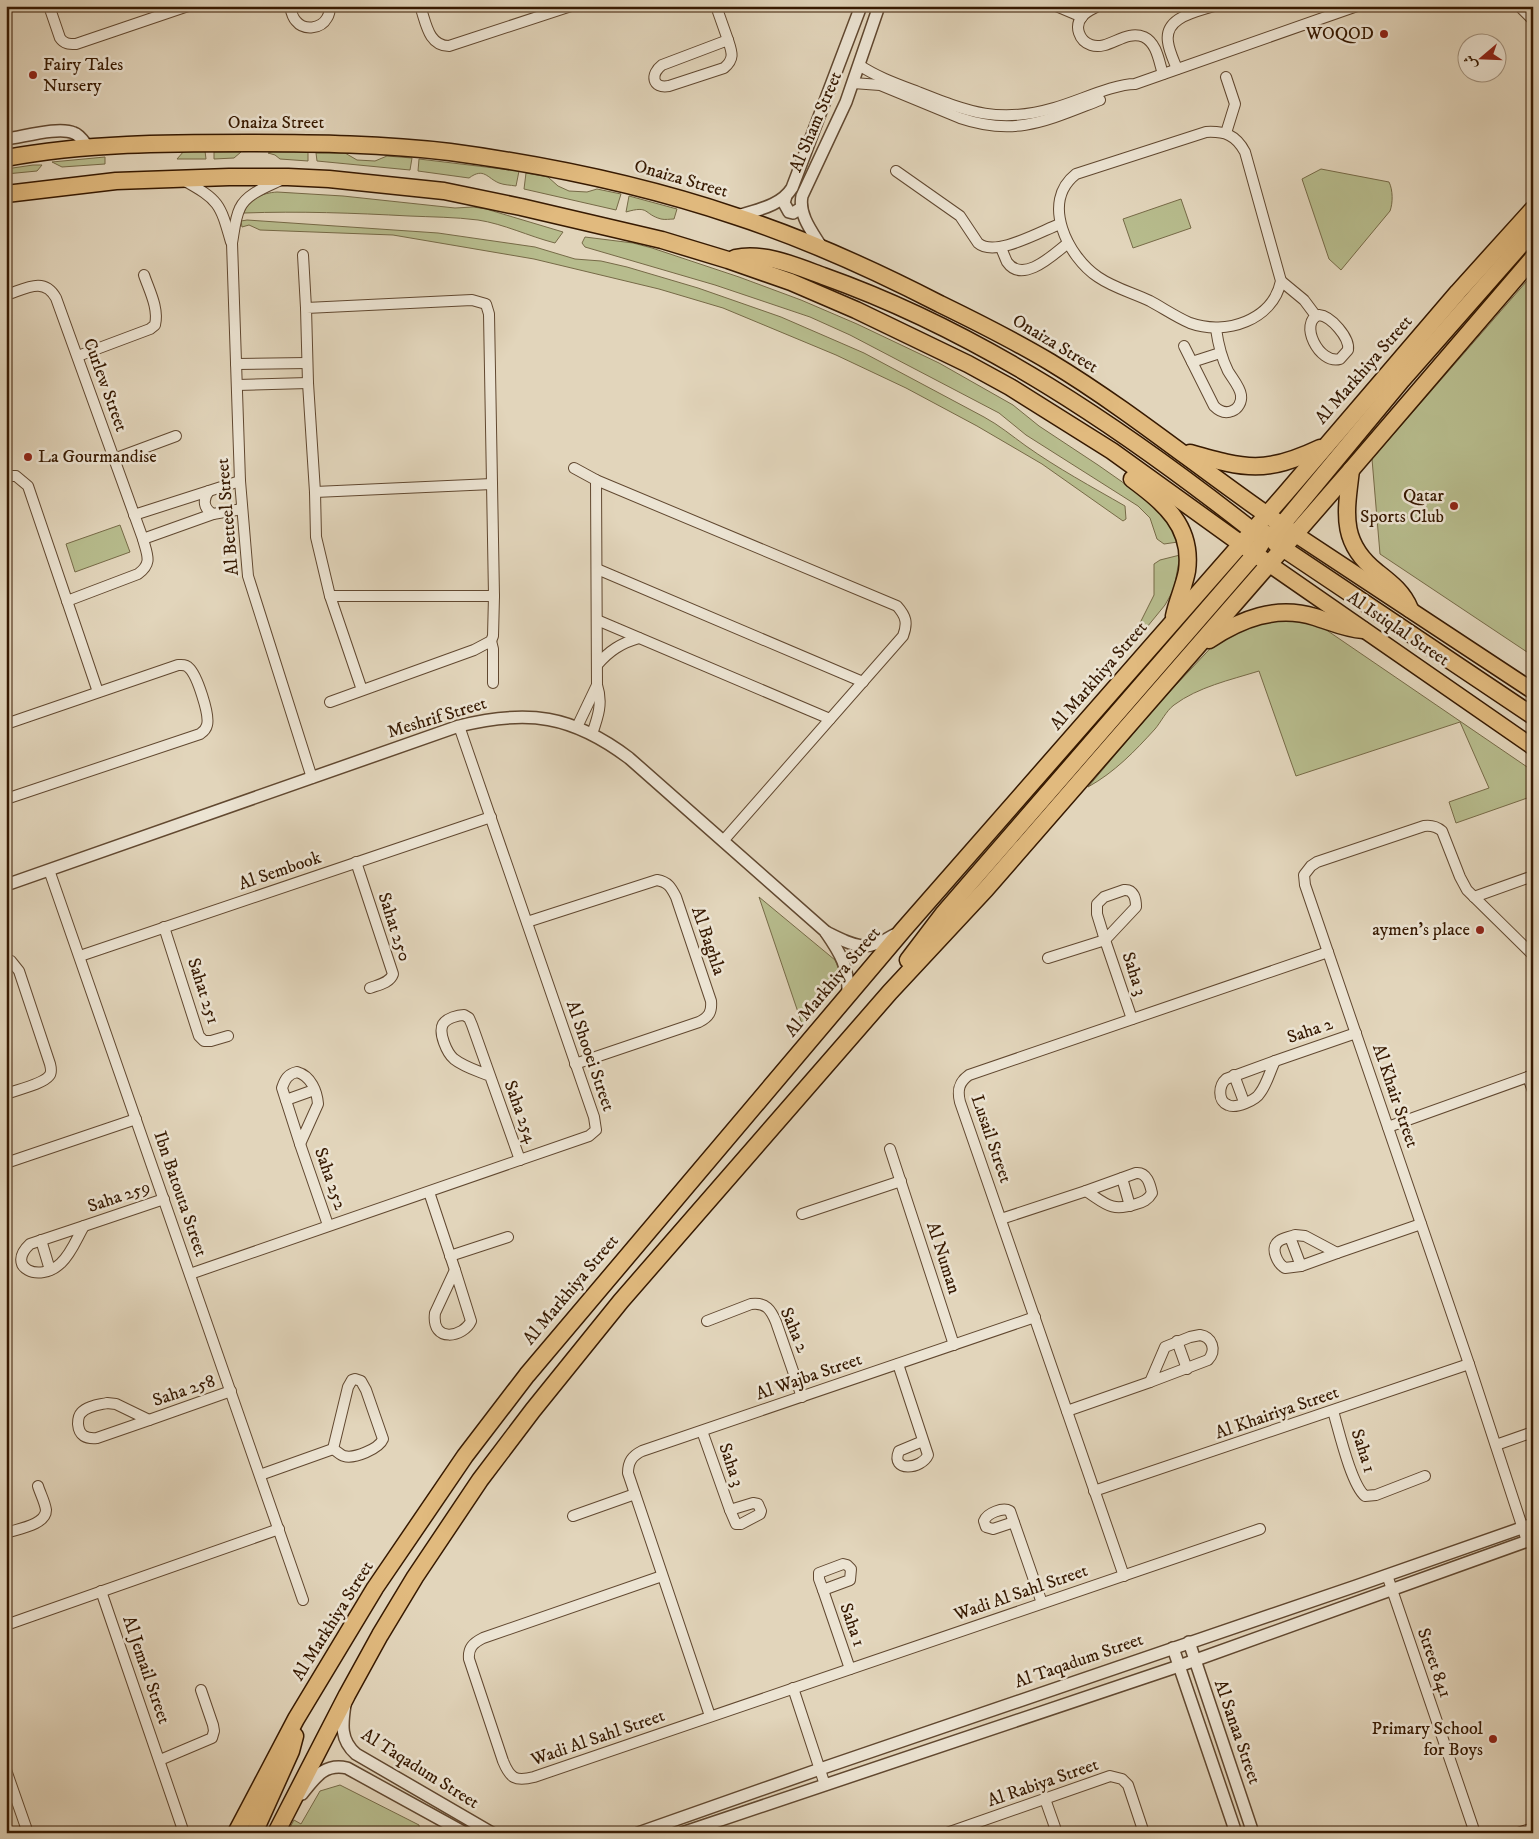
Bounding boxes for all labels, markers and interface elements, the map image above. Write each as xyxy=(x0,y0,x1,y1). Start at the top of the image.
place label: WOQOD xyxy=(1305,23,1374,45)
marker: WOQOD xyxy=(1378,28,1390,40)
north arrow xyxy=(1456,32,1506,82)
text: ش xyxy=(1460,52,1481,71)
place label: Fairy Tales Nursery xyxy=(43,54,123,97)
street label: Al Sham Street xyxy=(785,68,847,176)
marker: Fairy Tales Nursery xyxy=(27,69,39,81)
street label: Onaiza Street xyxy=(228,112,324,134)
street label: Onaiza Street xyxy=(632,155,731,203)
street label: Onaiza Street xyxy=(1008,310,1102,378)
street label: Al Markhiya Street xyxy=(1311,311,1417,429)
street label: Curlew Street xyxy=(78,335,132,435)
place label: La Gourmandise xyxy=(38,446,157,468)
marker: La Gourmandise xyxy=(22,451,34,463)
street label: Al Betteel Street xyxy=(212,457,244,577)
place label: Qatar Sports Club xyxy=(1360,485,1444,528)
marker: Qatar Sports Club xyxy=(1448,500,1460,512)
street label: Al Istiqlal Street xyxy=(1343,587,1453,671)
street label: Al Markhiya Street xyxy=(1046,617,1152,735)
street label: Meshrif Street xyxy=(385,692,489,744)
street label: Al Sembook xyxy=(236,847,324,895)
street label: Sahat 250 xyxy=(373,890,415,964)
street label: Al Baghla xyxy=(686,904,730,978)
place label: aymen's place xyxy=(1372,919,1470,941)
street label: Al Markhiya Street xyxy=(781,922,886,1042)
marker: aymen's place xyxy=(1474,924,1486,936)
street label: Saha 3 xyxy=(1117,949,1151,999)
street label: Sahat 251 xyxy=(182,955,224,1027)
street label: Al Shooei Street xyxy=(561,998,619,1114)
street label: Saha 2 xyxy=(1284,1013,1336,1049)
street label: Al Khair Street xyxy=(1367,1041,1423,1151)
street label: Saha 254 xyxy=(499,1078,542,1147)
street label: Lusail Street xyxy=(966,1092,1016,1186)
street label: Ibn Batouta Street xyxy=(148,1128,212,1260)
street label: Saha 252 xyxy=(309,1145,351,1213)
street label: Saha 259 xyxy=(85,1176,153,1218)
street label: Al Numan xyxy=(921,1219,965,1297)
street label: Al Markhiya Street xyxy=(519,1230,624,1350)
street label: Saha 2 xyxy=(775,1304,813,1356)
street label: Al Wajba Street xyxy=(753,1349,865,1405)
street label: Saha 258 xyxy=(150,1370,218,1412)
street label: Al Khairiya Street xyxy=(1212,1382,1342,1444)
street label: Saha 1 xyxy=(1346,1426,1380,1476)
street label: Saha 3 xyxy=(713,1440,749,1490)
street label: Al Markhiya Street xyxy=(287,1557,379,1685)
street label: Wadi Al Sahl Street xyxy=(950,1560,1091,1626)
street label: Saha 1 xyxy=(834,1600,870,1650)
street label: Al Jemail Street xyxy=(117,1613,175,1727)
street label: Street 841 xyxy=(1412,1625,1456,1701)
street label: Al Taqadum Street xyxy=(1012,1629,1146,1693)
street label: Al Sanaa Street xyxy=(1209,1677,1265,1787)
street label: Wadi Al Sahl Street xyxy=(527,1705,668,1771)
place label: Primary School for Boys xyxy=(1372,1718,1484,1761)
street label: Al Taqadum Street xyxy=(357,1724,483,1814)
marker: Primary School for Boys xyxy=(1487,1733,1499,1745)
street label: Al Rabiya Street xyxy=(985,1754,1102,1812)

